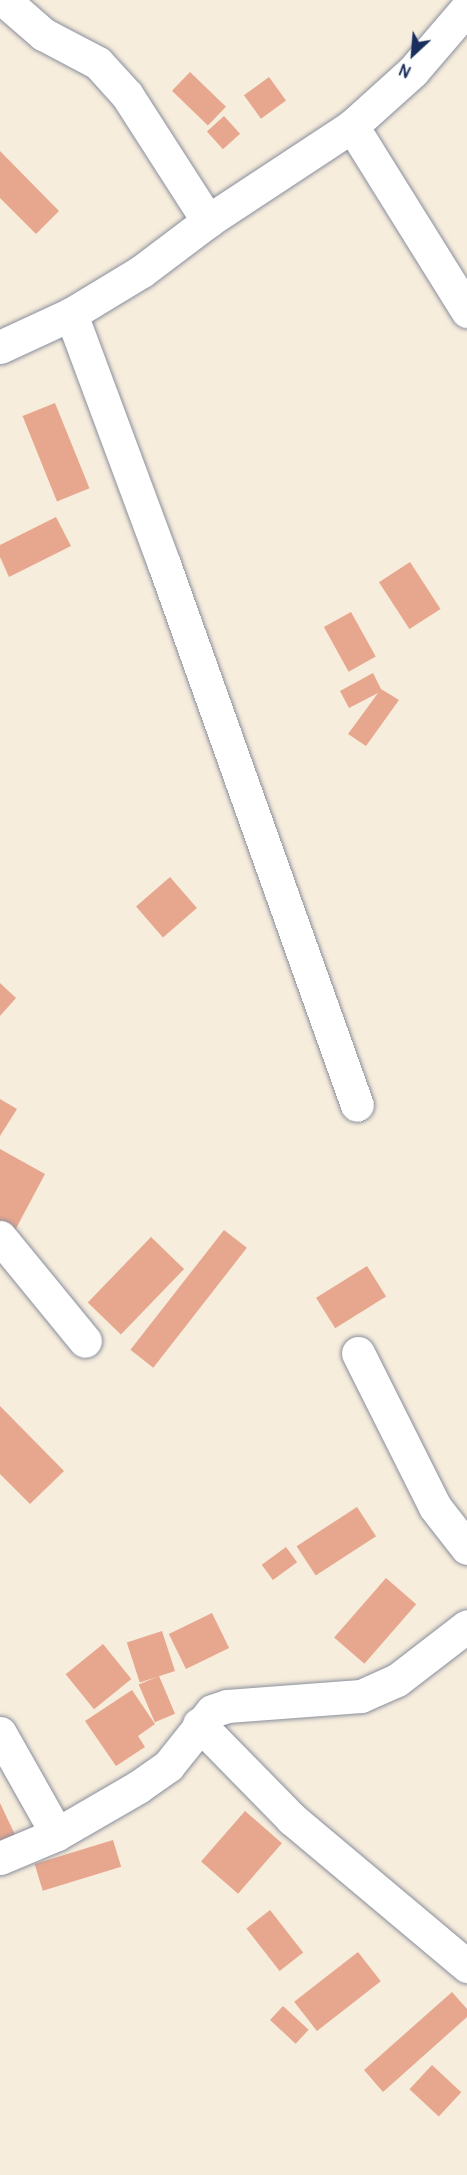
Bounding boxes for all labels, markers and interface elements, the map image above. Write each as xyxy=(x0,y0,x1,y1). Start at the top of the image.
north arrow xyxy=(383,24,443,84)
text: N xyxy=(396,59,414,82)

